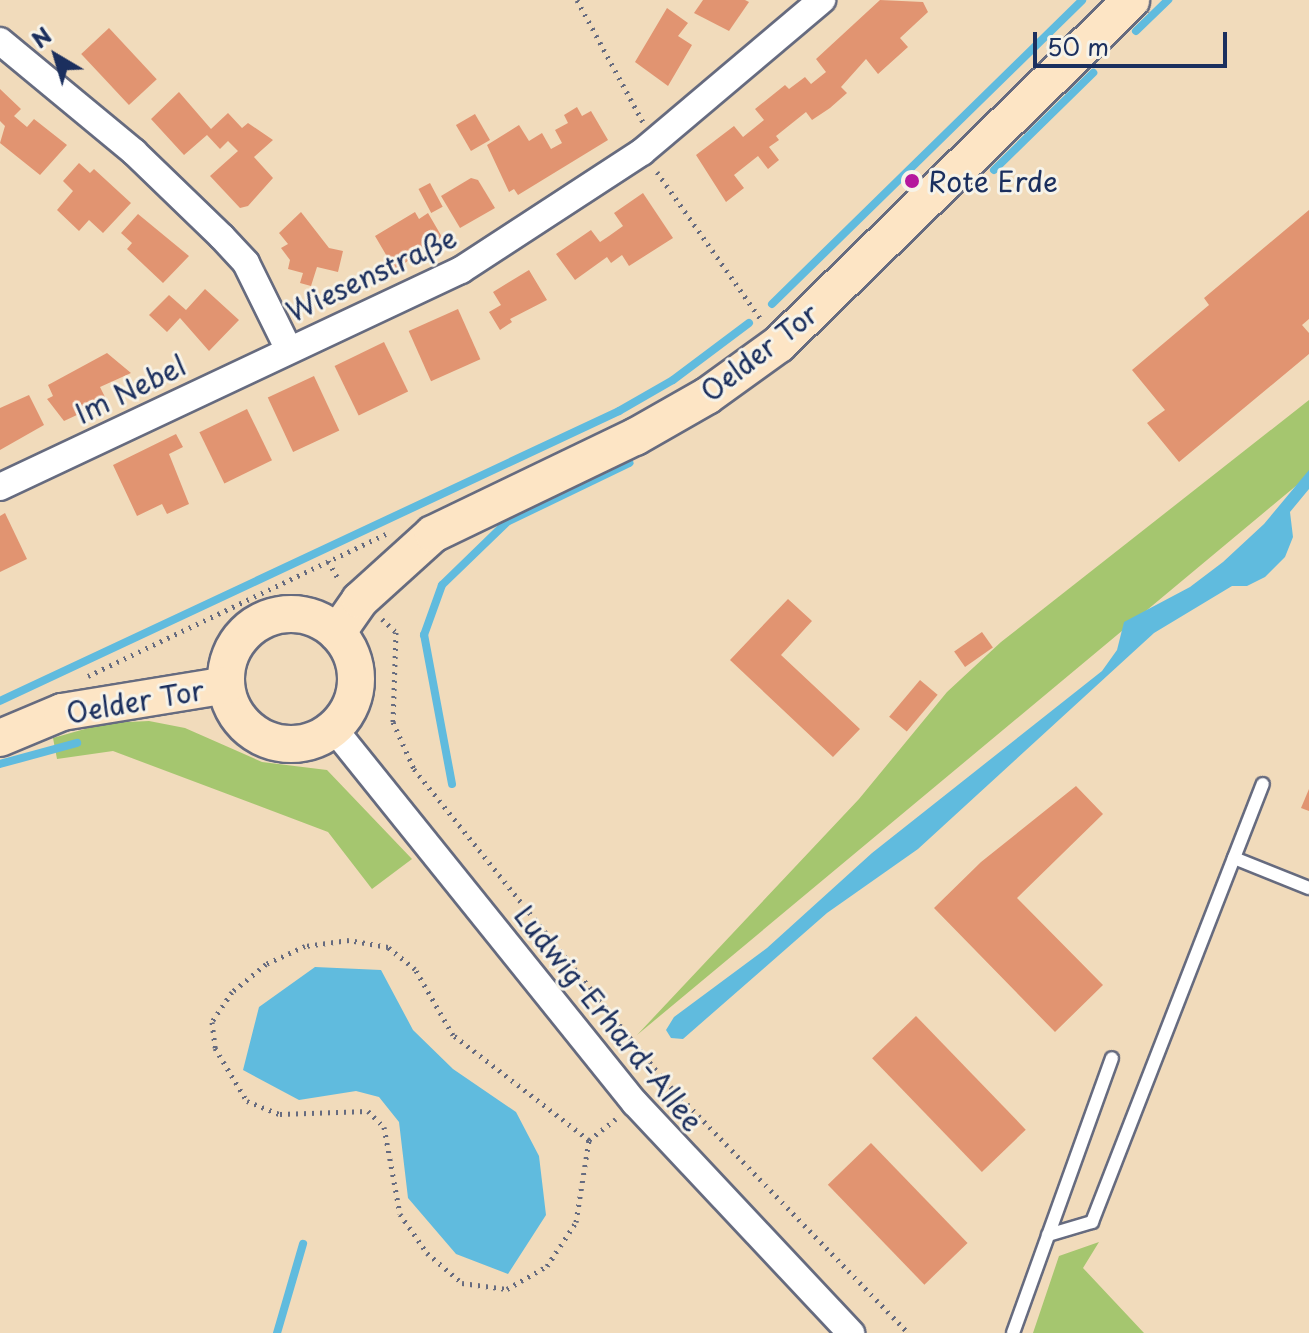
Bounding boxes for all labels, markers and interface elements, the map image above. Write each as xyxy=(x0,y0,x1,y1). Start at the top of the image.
north arrow xyxy=(16,16,96,96)
scale bar xyxy=(1037,16,1231,66)
text: N xyxy=(24,18,58,55)
text: 50 m xyxy=(1047,28,1109,64)
place label: Rote Erde xyxy=(928,164,1057,198)
marker: Rote Erde xyxy=(903,172,921,190)
street label: Wiesenstraße xyxy=(281,220,461,328)
street label: Oelder Tor xyxy=(693,296,825,408)
street label: Im Nebel xyxy=(69,348,191,430)
street label: Oelder Tor xyxy=(63,672,207,730)
street label: Ludwig-Erhard-Allee xyxy=(508,898,710,1138)

